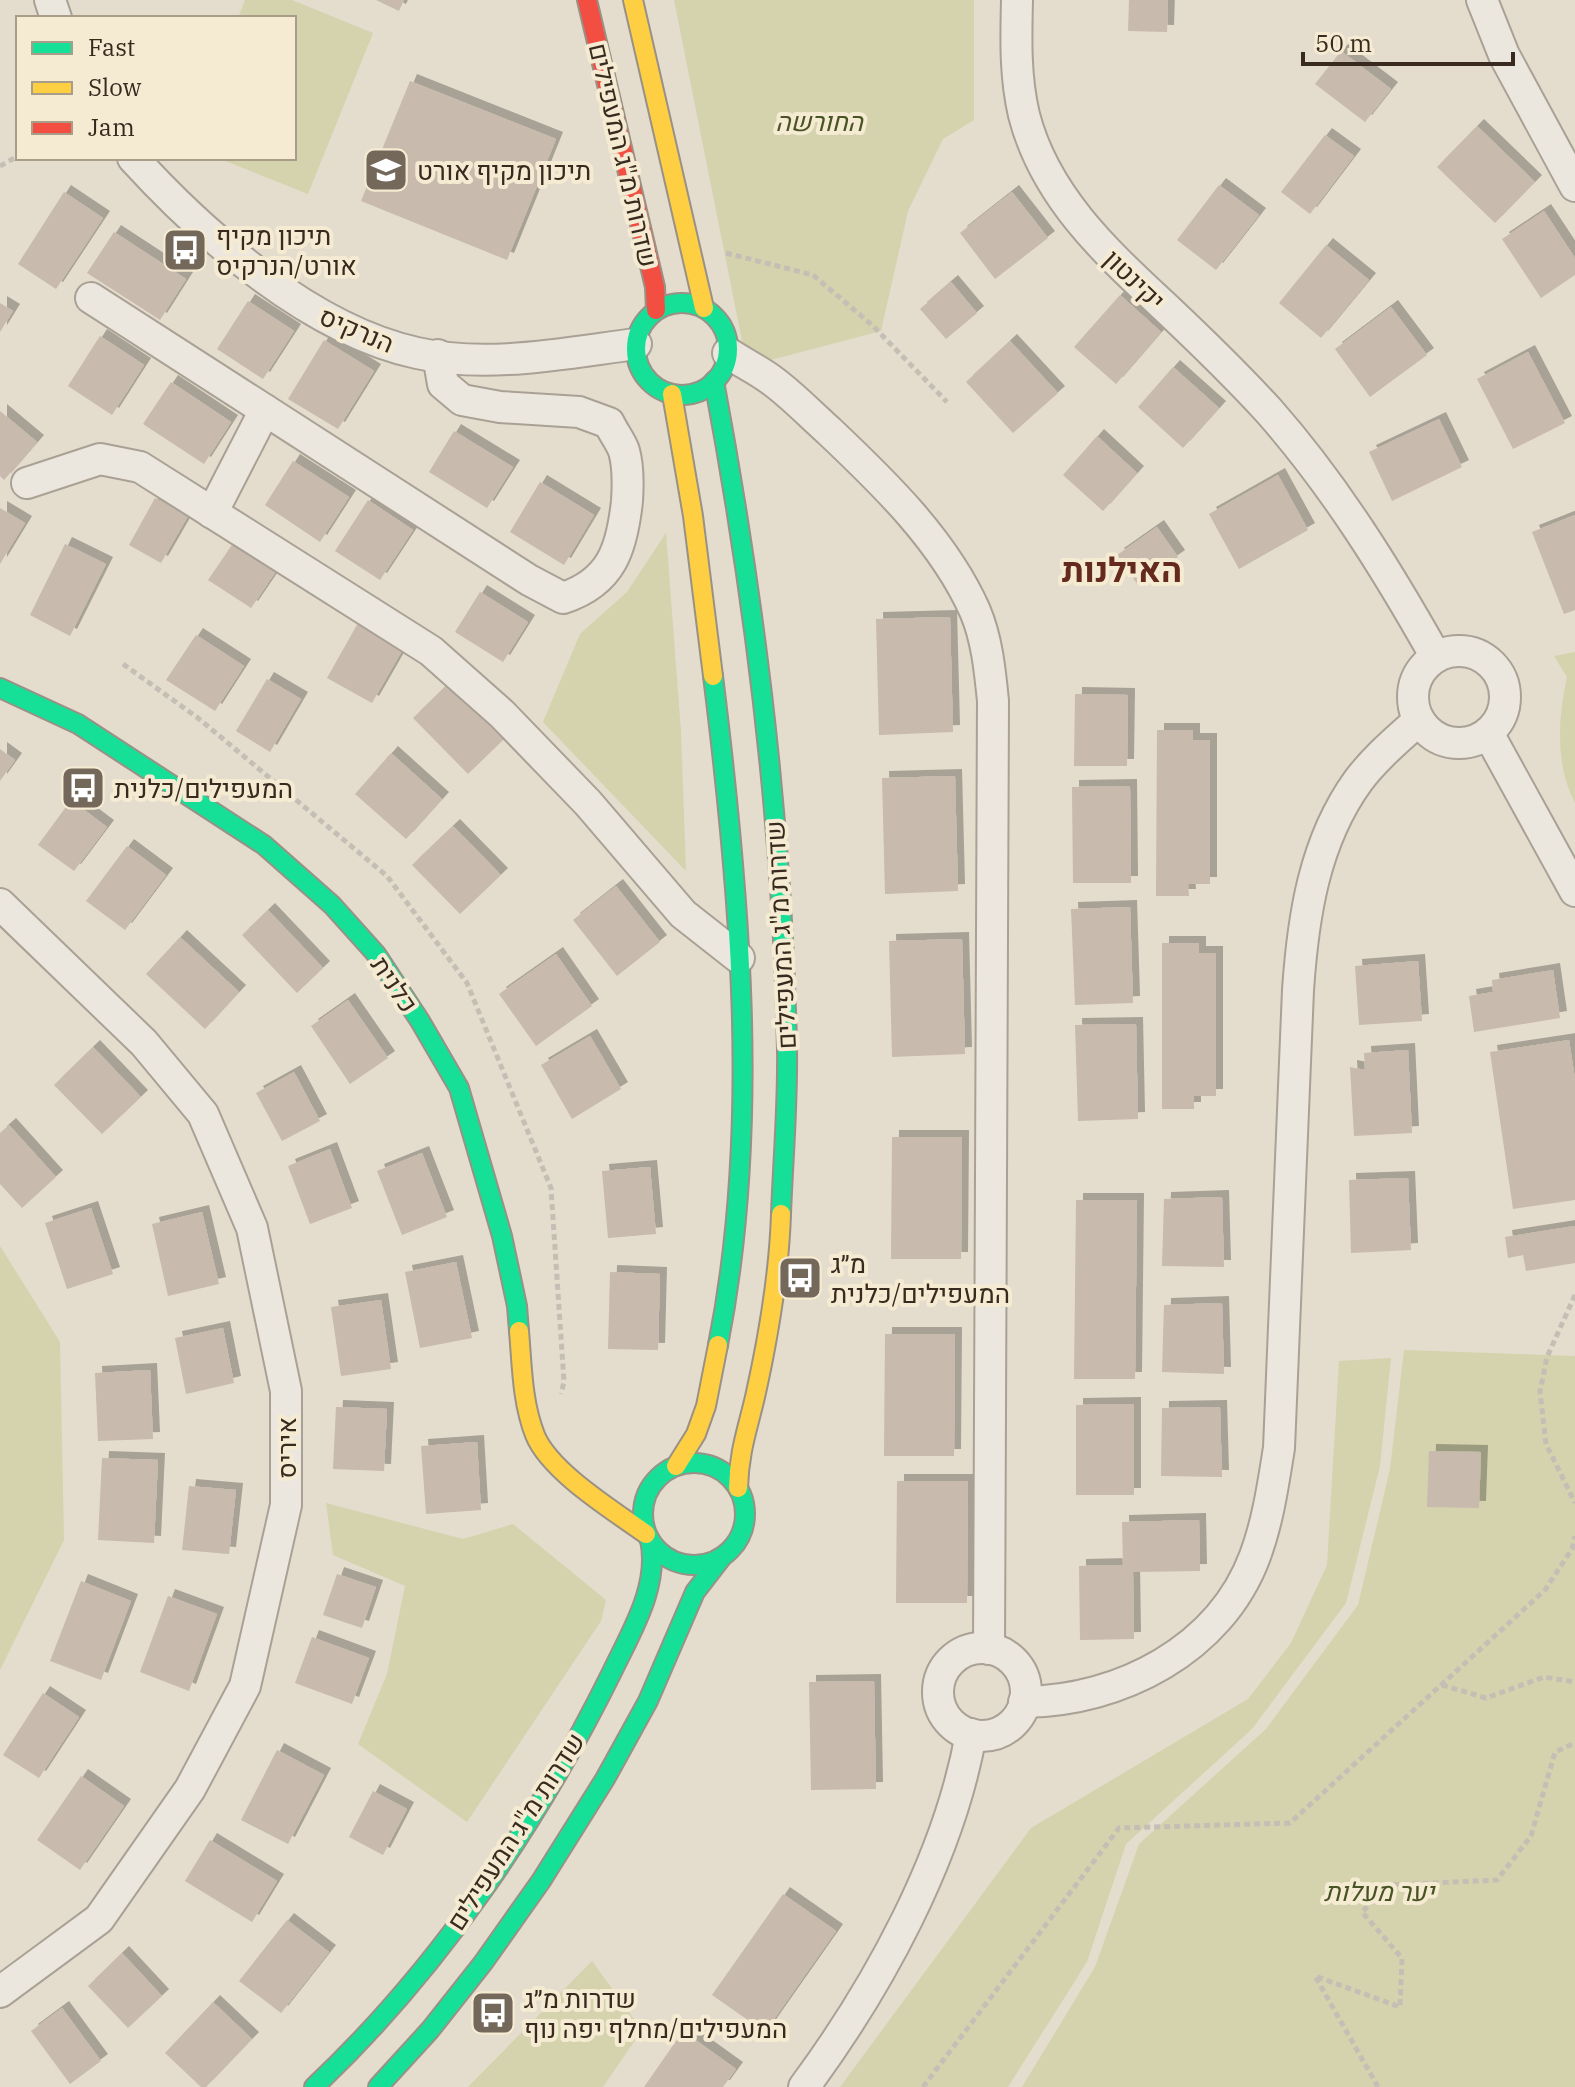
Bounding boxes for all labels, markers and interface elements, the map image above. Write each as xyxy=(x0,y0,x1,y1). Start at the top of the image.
legend xyxy=(16,16,296,160)
scale bar xyxy=(1303,16,1513,66)
text: 50 m xyxy=(1315,27,1372,59)
text: Fast xyxy=(88,31,135,63)
street label: שדרות מ"ג המעפילים xyxy=(582,40,666,270)
text: Slow xyxy=(88,71,142,103)
park label: החורשה xyxy=(775,104,864,138)
text: Jam xyxy=(88,111,135,143)
school or university icon: תיכון מקיף אורט xyxy=(362,146,410,194)
place label: תיכון מקיף אורט xyxy=(417,153,591,187)
place label: תיכון מקיף אורט/הנרקיס xyxy=(216,218,357,282)
bus stop icon: תיכון מקיף אורט/הנרקיס xyxy=(161,226,209,274)
street label: יקינטון xyxy=(1097,242,1173,316)
street label: הנרקיס xyxy=(314,298,400,360)
district label: האילנות xyxy=(1062,547,1182,591)
bus stop icon: המעפילים/כלנית xyxy=(59,764,107,812)
place label: המעפילים/כלנית xyxy=(114,771,293,805)
street label: שדרות מ"ג המעפילים xyxy=(757,820,803,1050)
street label: כלנית xyxy=(364,949,426,1019)
place label: מ״ג המעפילים/כלנית xyxy=(831,1246,1010,1310)
bus stop icon: מ״ג המעפילים/כלנית xyxy=(776,1254,824,1302)
street label: איריס xyxy=(269,1417,303,1479)
street label: שדרות מ"ג המעפילים xyxy=(438,1726,592,1936)
park label: יער מעלות xyxy=(1324,1874,1436,1908)
place label: שדרות מ״ג המעפילים/מחלף יפה נוף xyxy=(524,1981,787,2045)
bus stop icon: שדרות מ״ג המעפילים/מחלף יפה נוף xyxy=(469,1989,517,2037)

